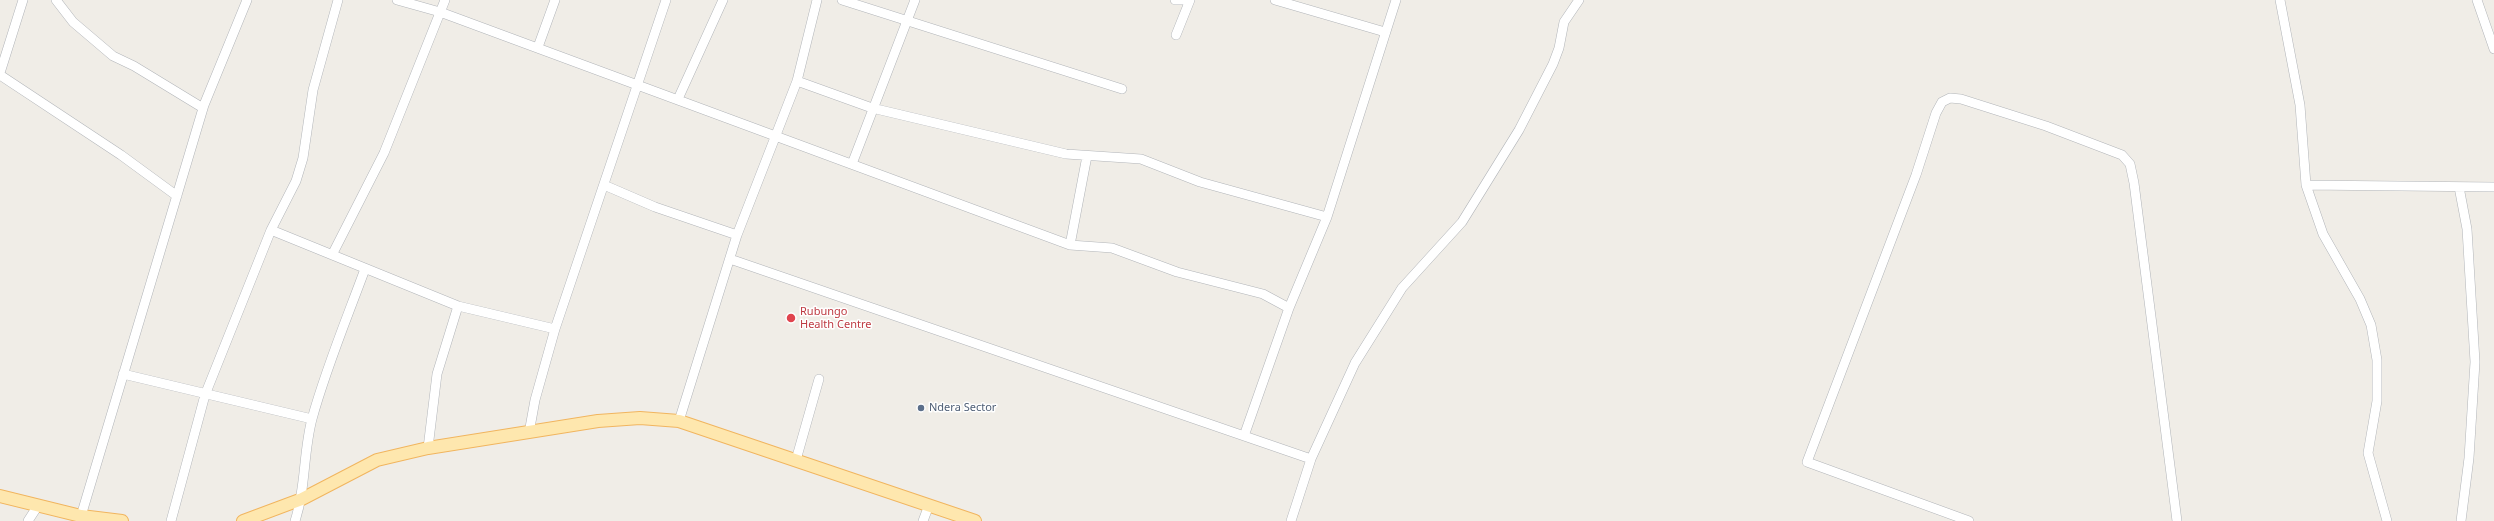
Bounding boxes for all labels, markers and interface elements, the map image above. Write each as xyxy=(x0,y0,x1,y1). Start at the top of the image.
place label: Rubungo Health Centre xyxy=(800,305,871,331)
marker: Rubungo Health Centre xyxy=(785,312,797,324)
place label: Ndera Sector xyxy=(929,401,996,415)
marker: Ndera Sector xyxy=(916,403,926,413)

